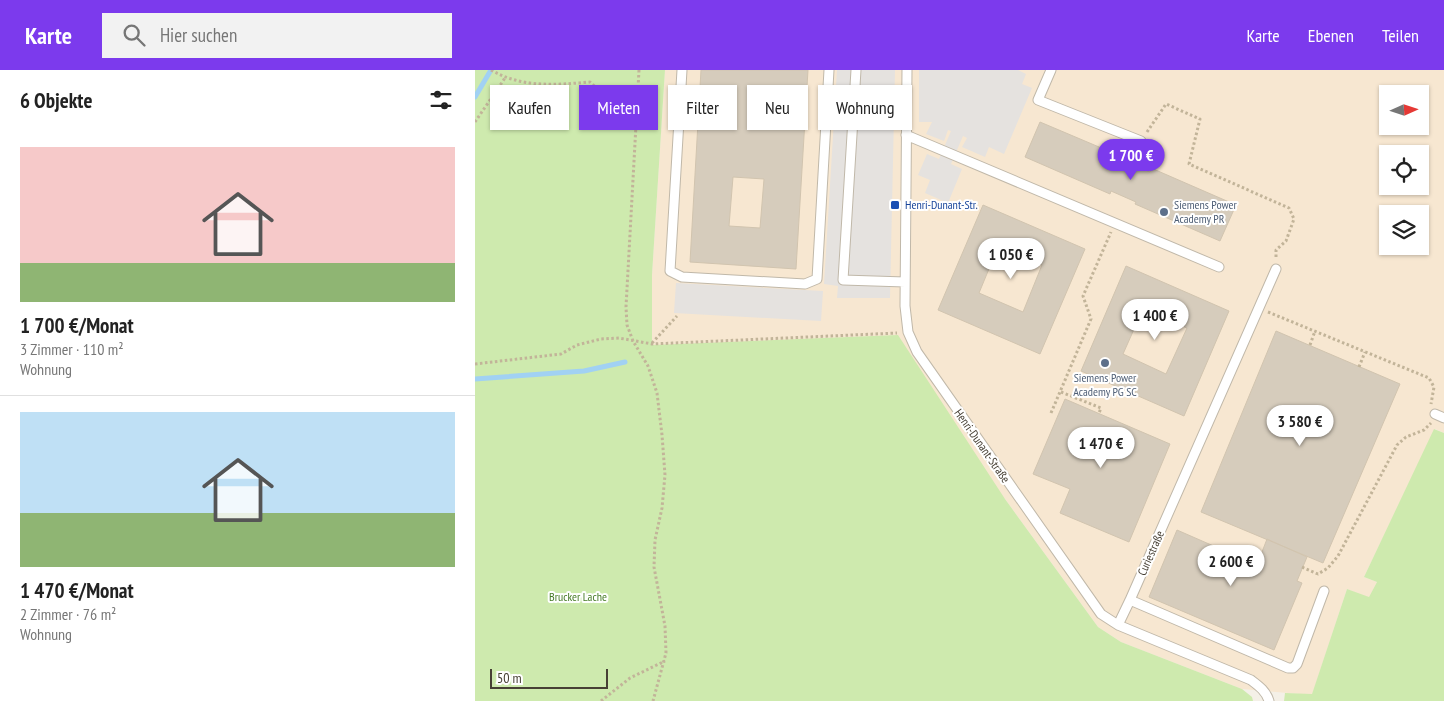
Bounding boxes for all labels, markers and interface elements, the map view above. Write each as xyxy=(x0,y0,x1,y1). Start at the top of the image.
search box xyxy=(102,13,452,58)
text: Karte xyxy=(25,20,72,51)
icon: search xyxy=(120,21,148,49)
text: Hier suchen xyxy=(160,23,237,47)
text: Karte xyxy=(1246,24,1280,47)
text: Ebenen xyxy=(1308,24,1354,47)
text: Teilen xyxy=(1382,24,1419,47)
chip: Kaufen xyxy=(490,85,569,130)
chip: Mieten xyxy=(579,85,658,130)
chip: Filter xyxy=(668,85,737,130)
chip: Neu xyxy=(747,85,808,130)
chip: Wohnung xyxy=(818,85,912,130)
north arrow xyxy=(1379,85,1429,135)
map controls xyxy=(1379,85,1429,255)
icon: filters xyxy=(427,86,455,114)
text: 6 Objekte xyxy=(20,87,92,114)
pin: 1 700 € xyxy=(1085,138,1177,181)
text: 1 700 € xyxy=(1109,145,1153,165)
button: locate xyxy=(1379,145,1429,195)
icon: home xyxy=(193,179,283,269)
place label: Henri-Dunant-Str. xyxy=(905,197,978,212)
place label: Siemens Power Academy PR xyxy=(1174,197,1237,226)
marker: Henri-Dunant-Str. xyxy=(889,199,901,211)
button: layers xyxy=(1379,205,1429,255)
marker: Siemens Power Academy PR xyxy=(1158,206,1170,218)
pin: 1 050 € xyxy=(965,238,1057,280)
text: 1 050 € xyxy=(989,244,1033,264)
pin: 1 400 € xyxy=(1109,298,1201,341)
text: 1 400 € xyxy=(1133,305,1177,325)
text: 1 700 €/Monat xyxy=(20,312,134,339)
text: 3 Zimmer · 110 m² xyxy=(20,339,124,359)
marker: Siemens Power Academy PG SC xyxy=(1099,357,1111,369)
text: Wohnung xyxy=(20,359,72,379)
place label: Siemens Power Academy PG SC xyxy=(1073,370,1137,399)
pin: 3 580 € xyxy=(1254,404,1346,447)
street label: Henri-Dunant-Straße xyxy=(951,406,1013,486)
text: 3 580 € xyxy=(1278,411,1322,431)
pin: 1 470 € xyxy=(1055,426,1147,469)
text: 1 470 € xyxy=(1079,433,1123,453)
icon: home xyxy=(193,445,283,535)
street label: Curiestraße xyxy=(1134,528,1167,578)
pin: 2 600 € xyxy=(1185,544,1277,587)
text: 2 600 € xyxy=(1209,551,1253,571)
text: 1 470 €/Monat xyxy=(20,577,134,604)
park label: Brucker Lache xyxy=(549,589,607,604)
text: 2 Zimmer · 76 m² xyxy=(20,604,116,624)
text: Wohnung xyxy=(20,624,72,644)
scale bar xyxy=(490,666,607,689)
text: 50 m xyxy=(497,669,522,687)

